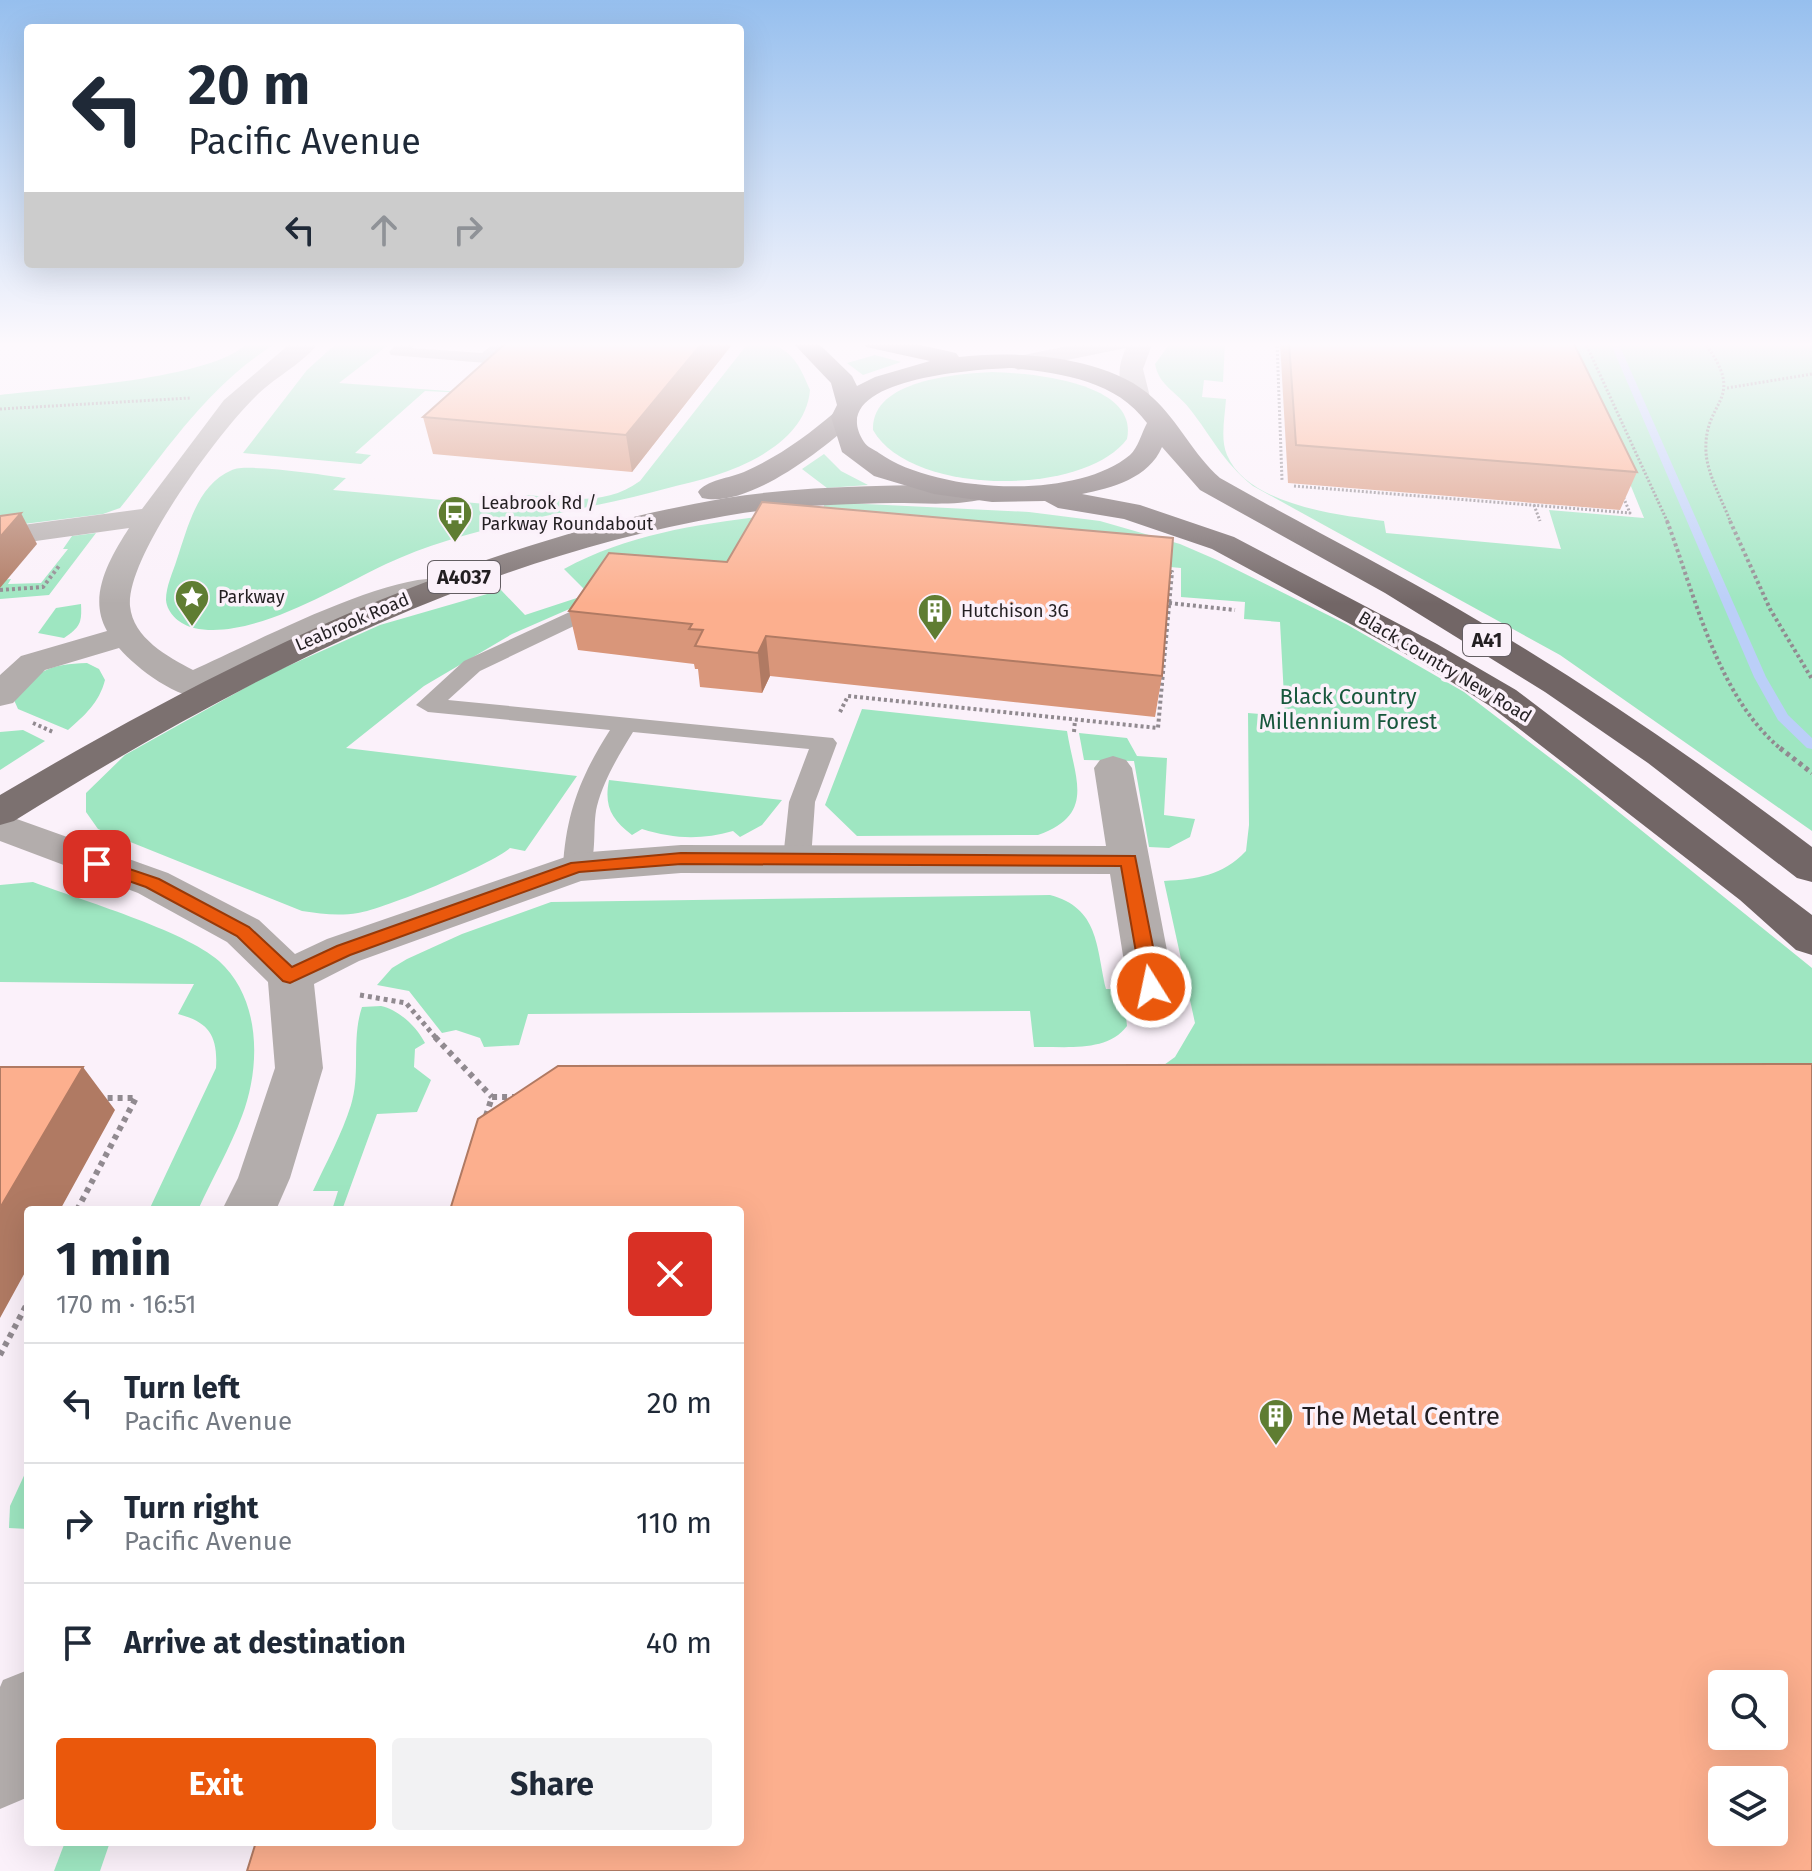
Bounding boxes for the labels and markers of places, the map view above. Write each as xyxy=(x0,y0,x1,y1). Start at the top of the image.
place label: Leabrook Rd / Parkway Roundabout xyxy=(481,492,654,535)
bus stop icon: Leabrook Rd / Parkway Roundabout xyxy=(436,494,474,544)
place icon: Parkway xyxy=(173,578,211,628)
place label: Parkway xyxy=(218,586,285,608)
building icon: Hutchison 3G xyxy=(916,592,954,642)
place label: Hutchison 3G xyxy=(961,600,1069,622)
pin xyxy=(63,830,131,898)
building icon: The Metal Centre xyxy=(1257,1397,1295,1447)
place label: The Metal Centre xyxy=(1302,1401,1500,1432)

